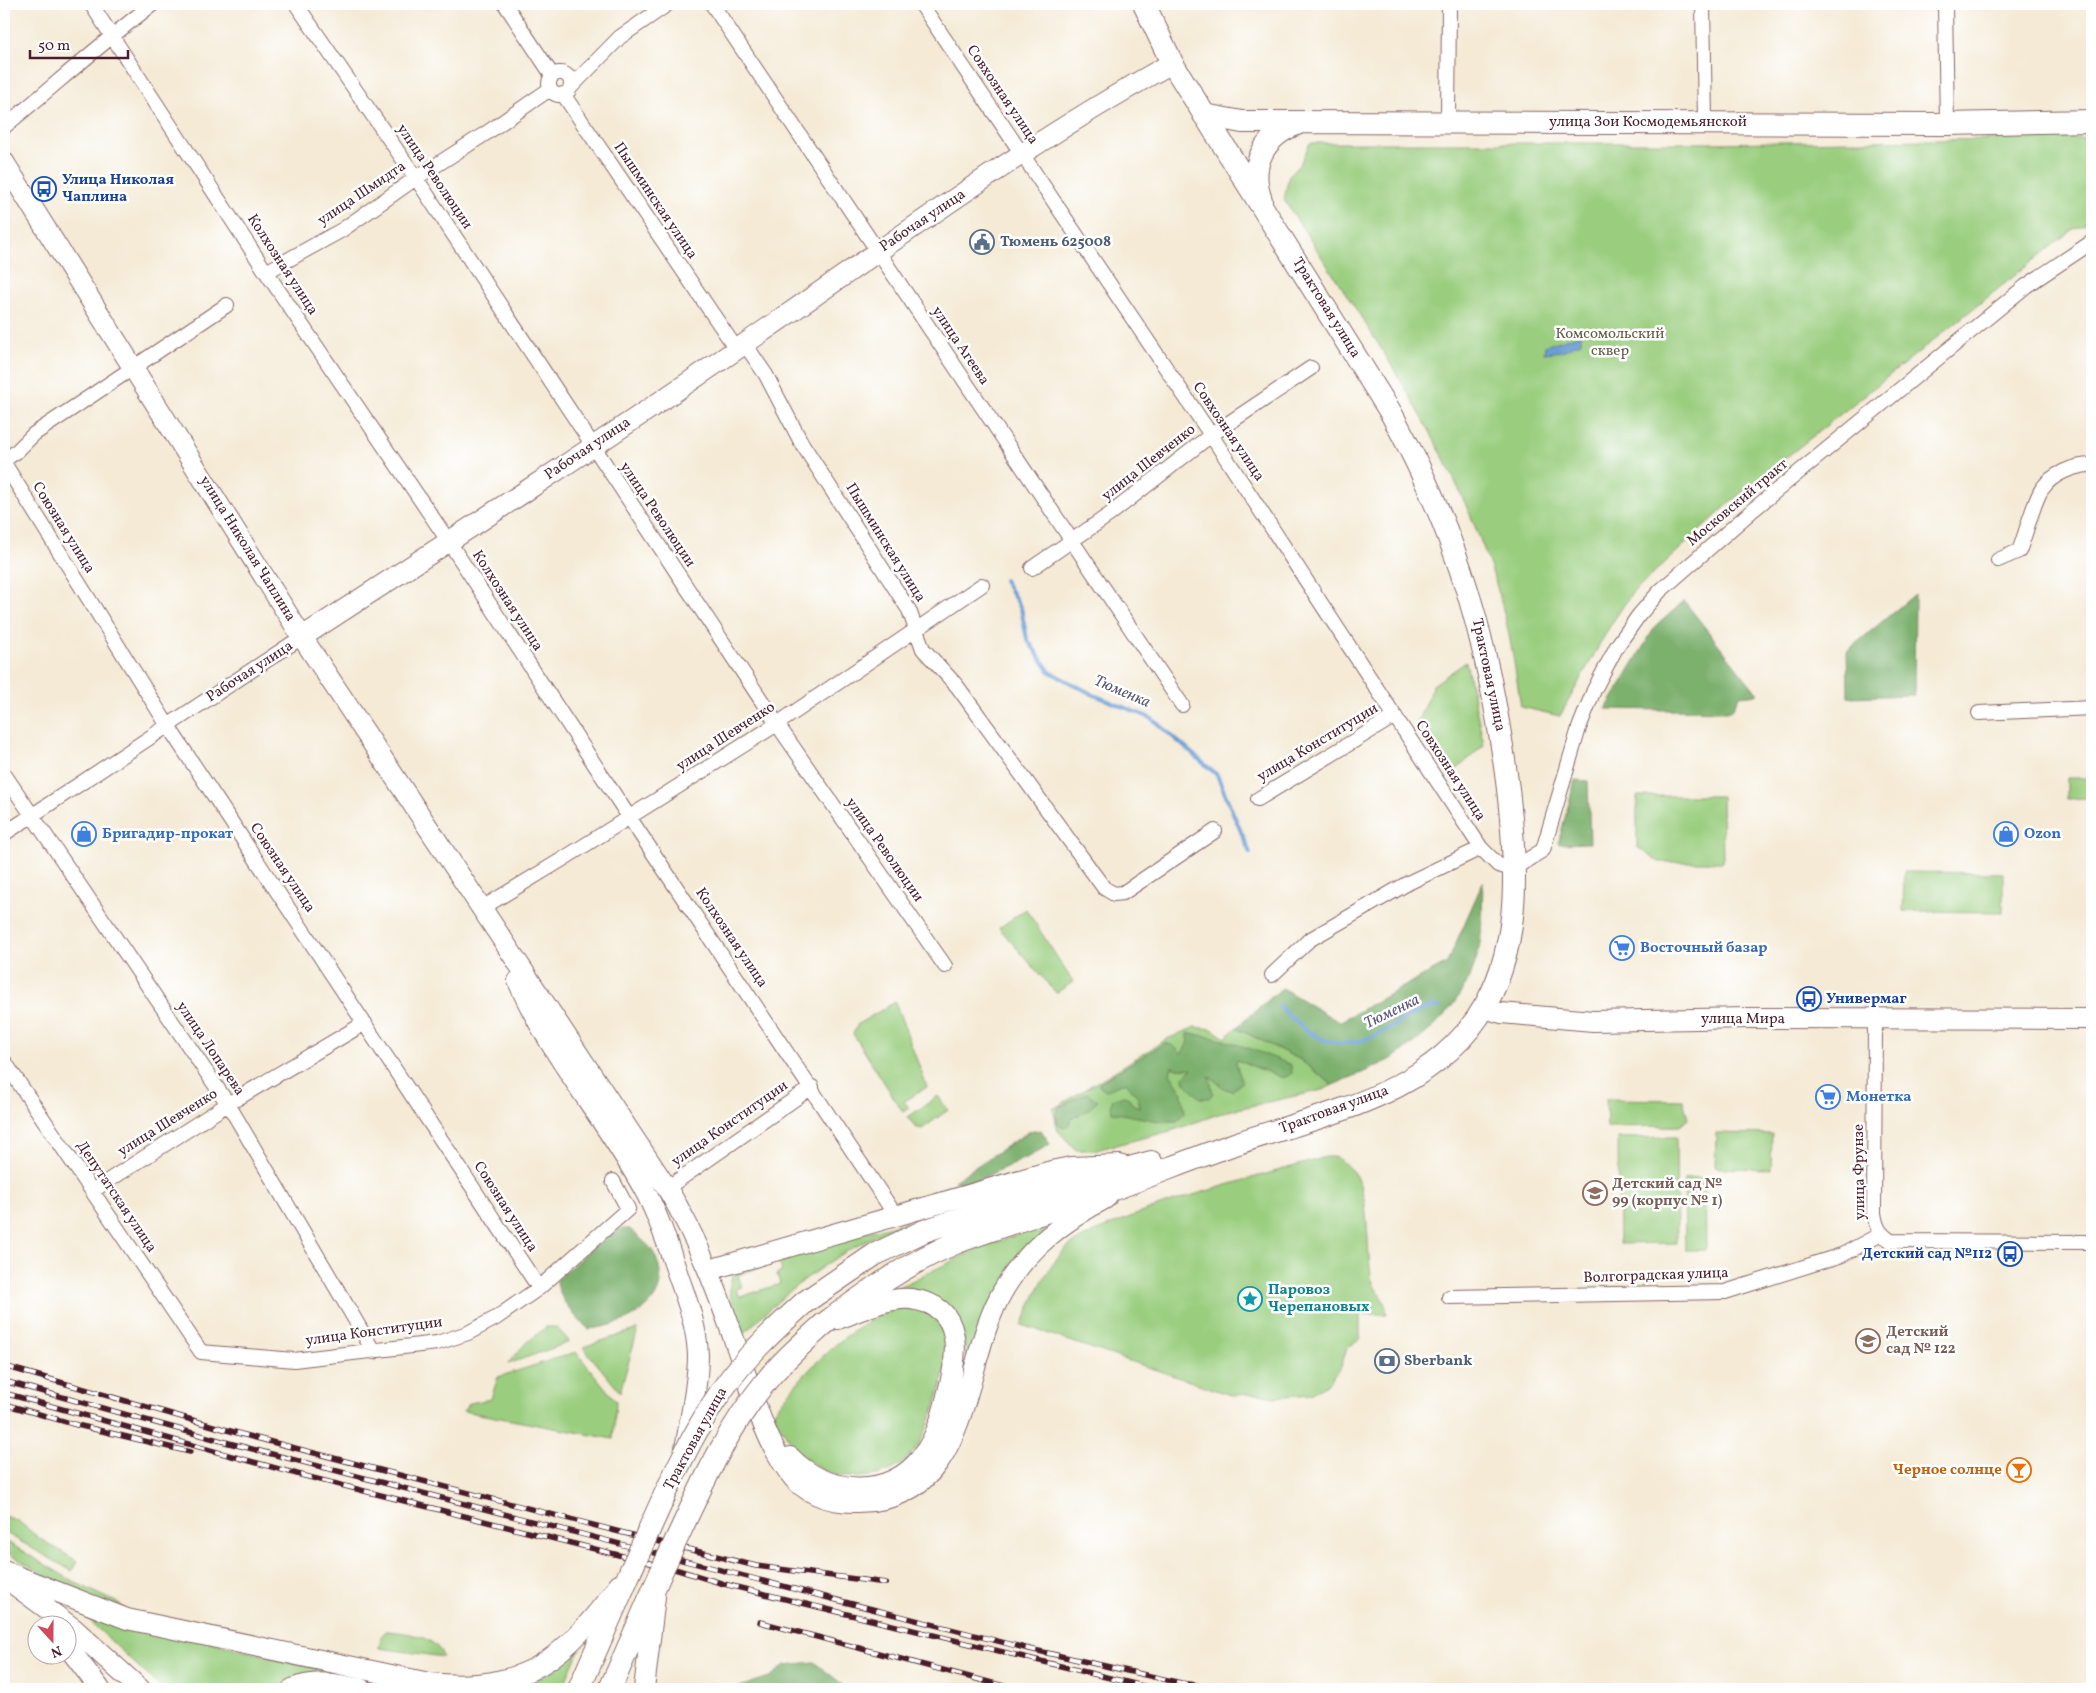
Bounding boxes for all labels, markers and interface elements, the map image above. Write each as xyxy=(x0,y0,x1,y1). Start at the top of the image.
scale bar xyxy=(30,28,128,60)
text: 50 m xyxy=(38,36,70,57)
street label: Совхозная улица xyxy=(961,41,1043,149)
street label: улица Зои Космодемьянской xyxy=(1549,112,1747,133)
street label: улица Революции xyxy=(391,120,477,234)
street label: Пышминская улица xyxy=(608,138,702,264)
street label: улица Шмидта xyxy=(314,157,410,231)
place label: Улица Николая Чаплина xyxy=(62,170,174,208)
bus stop icon: Улица Николая Чаплина xyxy=(31,176,57,202)
street label: Рабочая улица xyxy=(876,184,970,258)
street label: Колхозная улица xyxy=(241,210,323,320)
public building icon: Тюмень 625008 xyxy=(969,229,995,255)
place label: Тюмень 625008 xyxy=(1000,232,1111,253)
street label: Трактовая улица xyxy=(1287,254,1365,362)
street label: улица Агеева xyxy=(926,302,994,390)
park label: Комсомольский сквер xyxy=(1556,324,1664,362)
street label: Совхозная улица xyxy=(1187,378,1269,486)
street label: Рабочая улица xyxy=(541,412,635,486)
street label: улица Шевченко xyxy=(1098,420,1200,506)
street label: Московский тракт xyxy=(1683,454,1793,552)
street label: улица Революции xyxy=(614,458,700,572)
street label: улица Николая Чаплина xyxy=(194,472,300,626)
street label: Союзная улица xyxy=(26,478,100,578)
street label: Пышминская улица xyxy=(840,479,930,607)
street label: Колхозная улица xyxy=(466,546,548,656)
street label: Трактовая улица xyxy=(1466,617,1510,733)
street label: Рабочая улица xyxy=(202,636,298,708)
water label: Тюменка xyxy=(1090,670,1154,714)
street label: улица Шевченко xyxy=(672,697,780,777)
street label: улица Конституции xyxy=(1253,698,1383,788)
street label: Совхозная улица xyxy=(1410,717,1490,825)
street label: улица Революции xyxy=(840,794,928,906)
street label: Союзная улица xyxy=(244,819,320,917)
shop icon: Бригадир-прокат xyxy=(71,821,97,847)
shop icon: Ozon xyxy=(1993,821,2019,847)
place label: Бригадир-прокат xyxy=(102,824,234,845)
place label: Ozon xyxy=(2024,824,2061,845)
street label: Колхозная улица xyxy=(690,884,772,992)
supermarket icon: Восточный базар xyxy=(1609,935,1635,961)
place label: Восточный базар xyxy=(1640,938,1768,959)
bus stop icon: Универмаг xyxy=(1796,986,1822,1012)
water label: Тюменка xyxy=(1361,989,1424,1035)
place label: Универмаг xyxy=(1826,989,1908,1010)
street label: улица Лопарева xyxy=(171,998,249,1100)
street label: улица Мира xyxy=(1701,1009,1785,1030)
street label: улица Конституции xyxy=(667,1076,793,1172)
street label: Трактовая улица xyxy=(1276,1080,1392,1140)
street label: улица Шевченко xyxy=(114,1084,222,1162)
supermarket icon: Монетка xyxy=(1815,1084,1841,1110)
place label: Монетка xyxy=(1846,1087,1911,1108)
street label: улица Фрунзе xyxy=(1849,1124,1871,1220)
street label: Депутатская улица xyxy=(71,1137,161,1257)
street label: Союзная улица xyxy=(468,1158,542,1256)
place label: Детский сад № 99 (корпус № 1) xyxy=(1612,1174,1723,1212)
school or university icon: Детский сад № 99 (корпус № 1) xyxy=(1582,1180,1608,1206)
bus stop icon: Детский сад №112 xyxy=(1997,1241,2023,1267)
place label: Детский сад №112 xyxy=(1862,1244,1992,1265)
street label: Волгоградская улица xyxy=(1583,1263,1729,1289)
place label: Паровоз Черепановых xyxy=(1268,1280,1370,1318)
place icon: Паровоз Черепановых xyxy=(1237,1286,1263,1312)
street label: улица Конституции xyxy=(304,1312,444,1352)
place label: Детский сад № 122 xyxy=(1886,1322,1956,1360)
school or university icon: Детский сад № 122 xyxy=(1855,1328,1881,1354)
bank icon: Sberbank xyxy=(1374,1348,1400,1374)
place label: Sberbank xyxy=(1404,1351,1472,1372)
street label: Трактовая улица xyxy=(659,1384,733,1494)
bar icon: Черное солнце xyxy=(2006,1457,2032,1483)
place label: Черное солнце xyxy=(1893,1460,2002,1481)
north arrow xyxy=(28,1616,78,1666)
text: N xyxy=(48,1640,64,1661)

